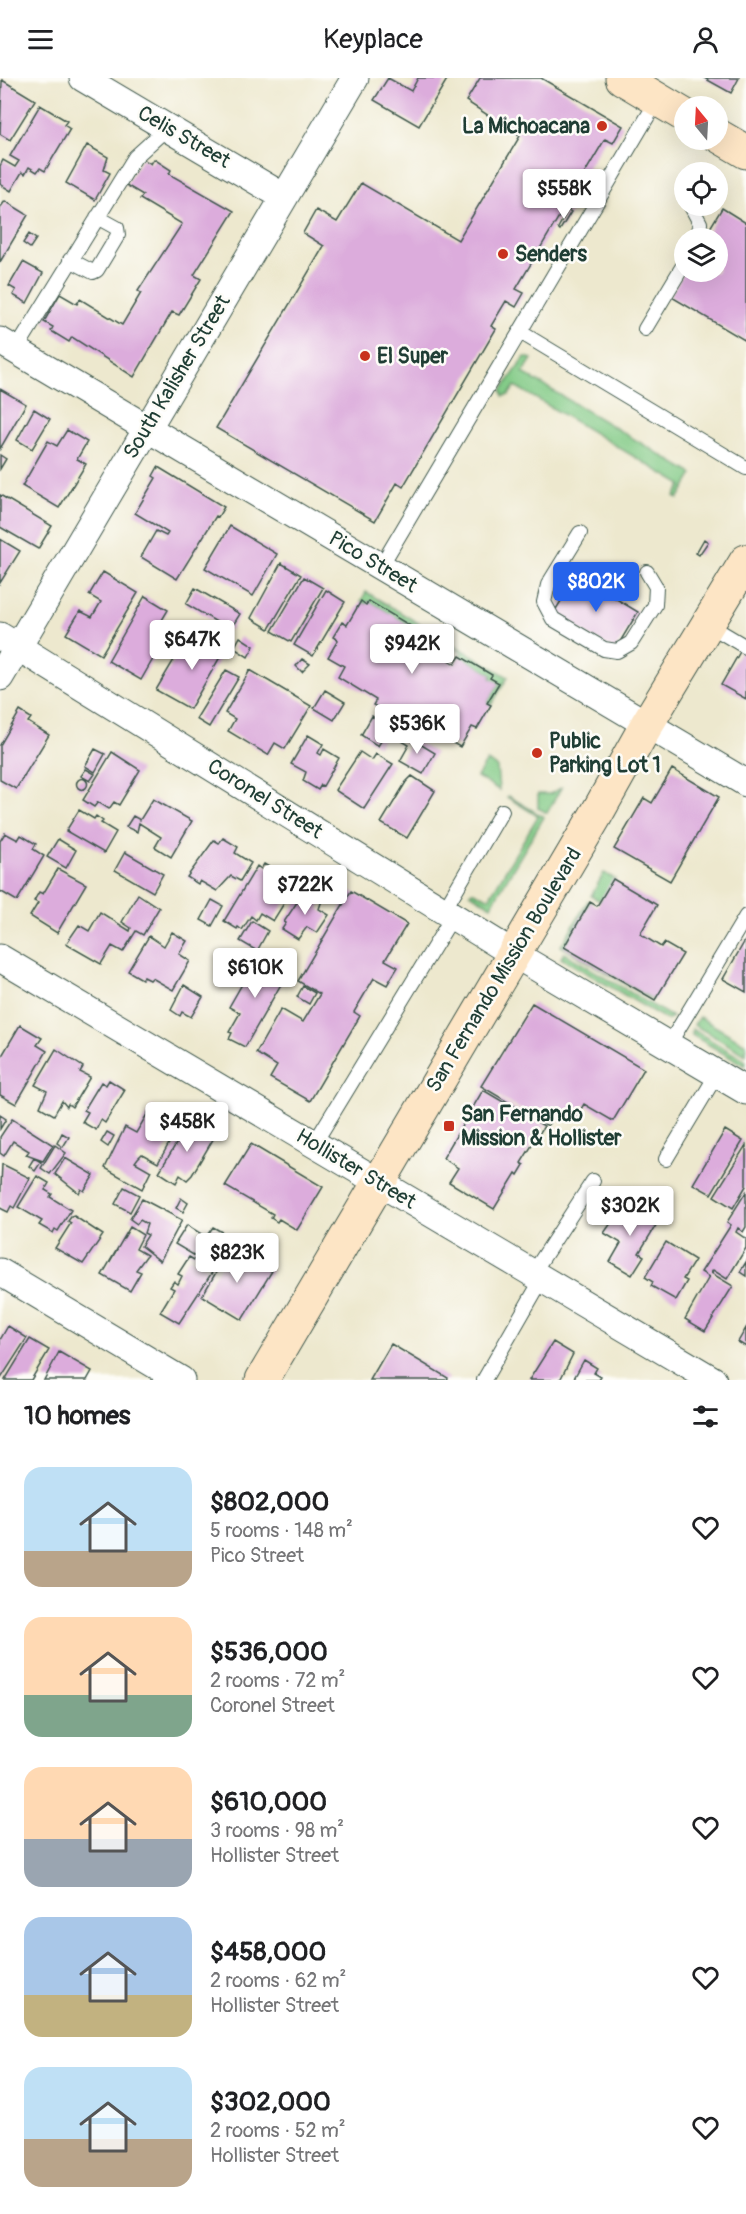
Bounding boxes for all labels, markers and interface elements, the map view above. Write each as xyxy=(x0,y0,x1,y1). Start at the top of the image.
icon: menu xyxy=(24,23,57,56)
text: Keyplace xyxy=(323,23,423,56)
icon: person xyxy=(689,23,722,56)
north arrow xyxy=(674,96,728,150)
map controls xyxy=(674,96,728,282)
street label: Celis Street xyxy=(133,100,236,175)
place label: La Michoacana xyxy=(462,113,590,140)
marker: La Michoacana xyxy=(595,119,609,133)
button: locate xyxy=(674,162,728,216)
pin: $558K xyxy=(522,169,606,220)
text: $558K xyxy=(537,176,591,201)
button: layers xyxy=(674,228,728,282)
place label: Senders xyxy=(515,241,587,268)
marker: Senders xyxy=(496,247,510,261)
street label: South Kalisher Street xyxy=(117,290,237,464)
place label: El Super xyxy=(377,343,449,370)
marker: El Super xyxy=(358,349,372,363)
street label: Pico Street xyxy=(324,525,423,599)
pin: $802K xyxy=(554,562,638,613)
text: $802K xyxy=(567,569,625,594)
pin: $647K xyxy=(150,620,234,671)
pin: $942K xyxy=(370,624,454,675)
text: $647K xyxy=(164,627,220,652)
text: $942K xyxy=(384,631,440,656)
pin: $536K xyxy=(375,704,459,755)
text: $536K xyxy=(389,711,445,736)
place label: Public Parking Lot 1 xyxy=(549,728,661,779)
marker: Public Parking Lot 1 xyxy=(530,746,544,760)
street label: Coronel Street xyxy=(202,753,328,845)
street label: San Fernando Mission Boulevard xyxy=(420,843,588,1097)
pin: $722K xyxy=(263,865,347,916)
text: $722K xyxy=(277,872,333,897)
pin: $610K xyxy=(213,948,297,999)
text: $610K xyxy=(227,955,283,980)
place label: San Fernando Mission & Hollister xyxy=(461,1101,622,1152)
pin: $458K xyxy=(145,1102,229,1153)
text: $458K xyxy=(159,1109,215,1134)
marker: San Fernando Mission & Hollister xyxy=(442,1119,456,1133)
street label: Hollister Street xyxy=(291,1123,421,1216)
pin: $302K xyxy=(588,1186,672,1237)
text: $302K xyxy=(601,1193,659,1218)
pin: $823K xyxy=(195,1233,279,1284)
text: $823K xyxy=(210,1240,264,1265)
text: 10 homes xyxy=(24,1400,130,1432)
icon: filters xyxy=(689,1400,722,1433)
text: $802,000 xyxy=(210,1486,329,1518)
icon: home xyxy=(72,1491,144,1563)
icon: heart xyxy=(689,1511,722,1544)
text: 5 rooms · 148 m² xyxy=(210,1518,353,1543)
text: Pico Street xyxy=(210,1543,304,1568)
text: $536,000 xyxy=(210,1636,328,1668)
icon: home xyxy=(72,1641,144,1713)
icon: heart xyxy=(689,1661,722,1694)
text: 2 rooms · 72 m² xyxy=(210,1668,345,1693)
text: Coronel Street xyxy=(210,1693,335,1718)
text: $610,000 xyxy=(210,1786,327,1818)
icon: home xyxy=(72,1791,144,1863)
icon: heart xyxy=(689,1811,722,1844)
text: 3 rooms · 98 m² xyxy=(210,1818,344,1843)
text: Hollister Street xyxy=(210,1843,339,1868)
text: $458,000 xyxy=(210,1936,326,1968)
icon: home xyxy=(72,1941,144,2013)
icon: heart xyxy=(689,1961,722,1994)
text: 2 rooms · 62 m² xyxy=(210,1968,346,1993)
text: Hollister Street xyxy=(210,1993,339,2018)
text: $302,000 xyxy=(210,2086,331,2118)
icon: home xyxy=(72,2091,144,2163)
icon: heart xyxy=(689,2111,722,2144)
text: 2 rooms · 52 m² xyxy=(210,2118,346,2143)
text: Hollister Street xyxy=(210,2143,339,2168)

